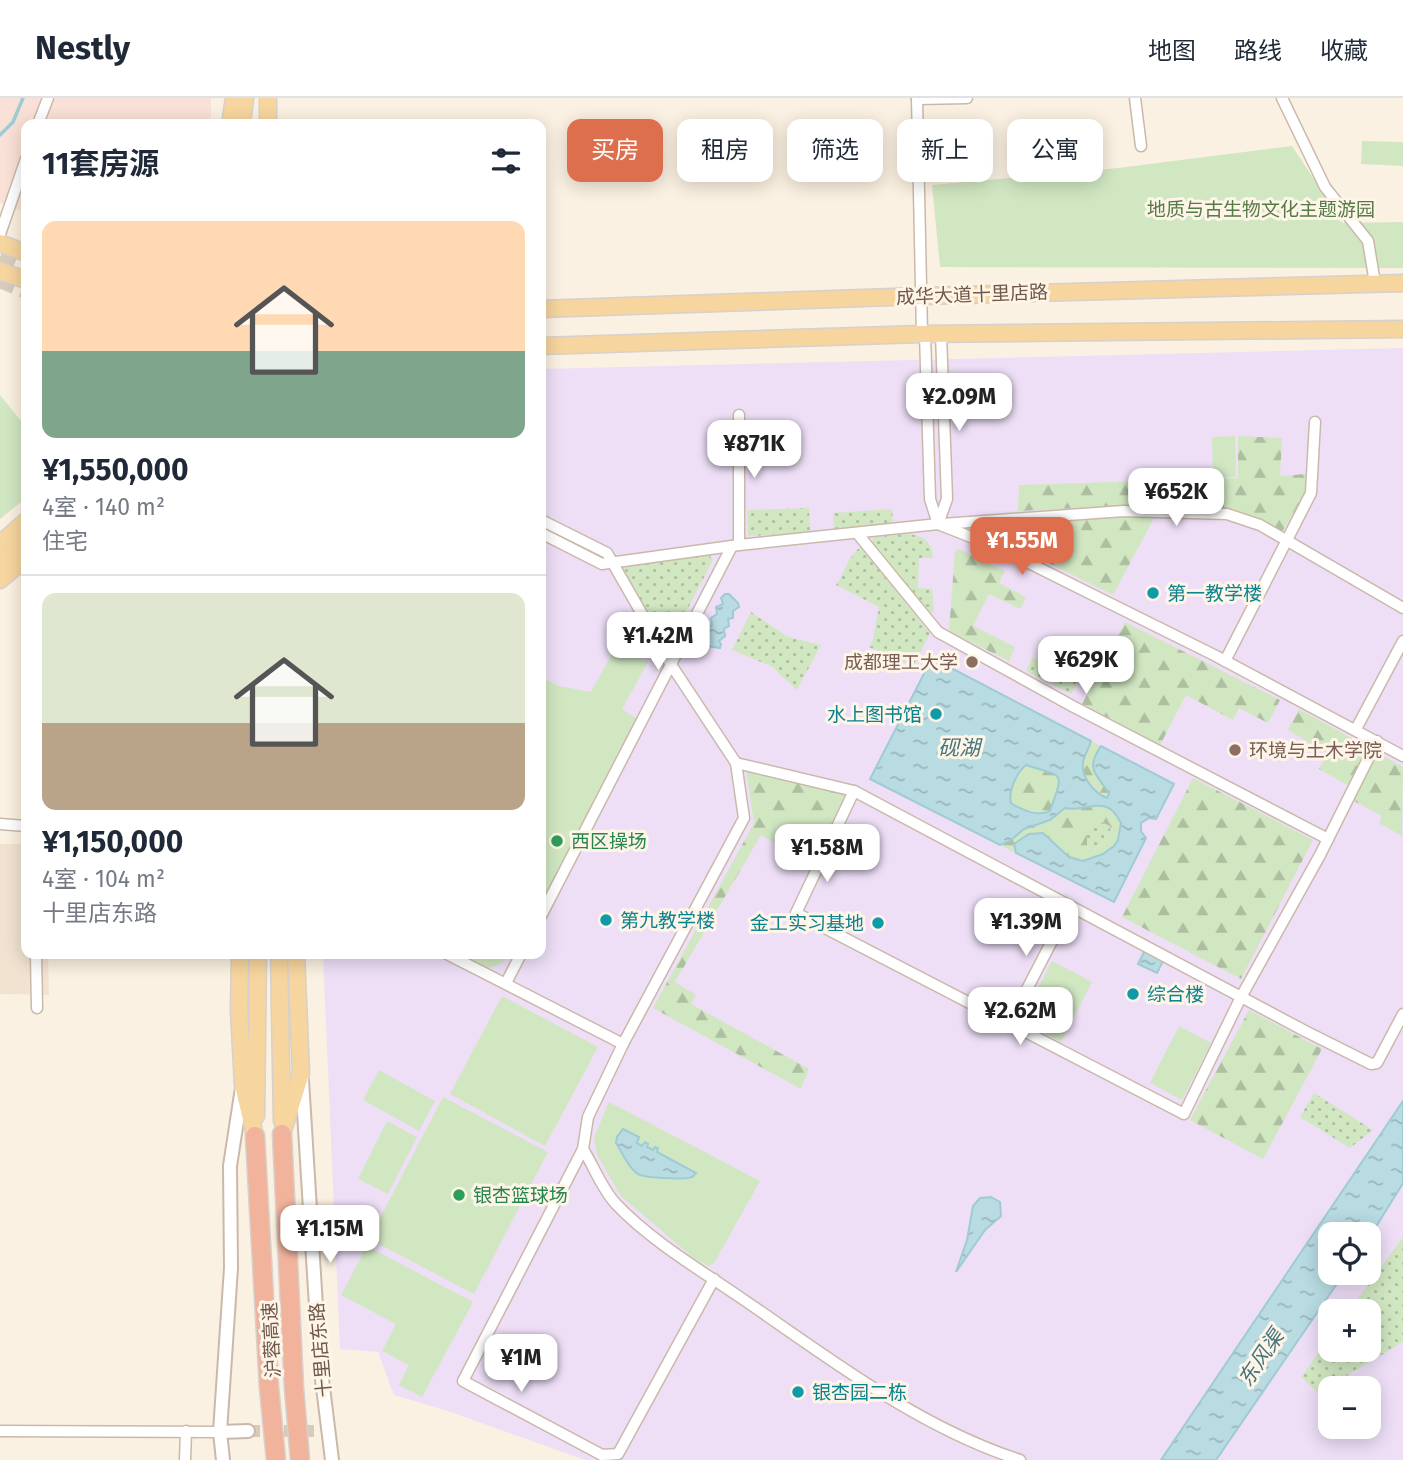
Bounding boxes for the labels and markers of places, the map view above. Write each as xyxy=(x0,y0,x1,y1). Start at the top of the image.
pin: ¥2.09M xyxy=(902,374,1016,433)
pin: ¥871K xyxy=(705,420,803,480)
pin: ¥652K xyxy=(1127,468,1225,528)
pin: ¥1.55M xyxy=(965,518,1079,577)
place label: 第一教学楼 xyxy=(1167,582,1262,605)
marker: 第一教学楼 xyxy=(1145,585,1161,601)
pin: ¥1.42M xyxy=(601,612,715,672)
pin: ¥629K xyxy=(1037,636,1135,696)
place label: 成都理工大学 xyxy=(844,651,958,674)
marker: 成都理工大学 xyxy=(964,654,980,670)
place label: 水上图书馆 xyxy=(827,703,922,726)
marker: 水上图书馆 xyxy=(928,706,944,722)
place label: 环境与土木学院 xyxy=(1249,739,1382,762)
marker: 环境与土木学院 xyxy=(1227,742,1243,758)
pin: ¥1.58M xyxy=(770,824,884,884)
place label: 西区操场 xyxy=(571,830,647,853)
marker: 西区操场 xyxy=(549,833,565,849)
pin: ¥1.39M xyxy=(969,898,1083,958)
place label: 第九教学楼 xyxy=(620,909,715,932)
marker: 第九教学楼 xyxy=(598,912,614,928)
place label: 金工实习基地 xyxy=(750,912,864,935)
marker: 金工实习基地 xyxy=(870,915,886,931)
place label: 综合楼 xyxy=(1147,983,1204,1006)
marker: 综合楼 xyxy=(1125,986,1141,1002)
pin: ¥2.62M xyxy=(963,988,1077,1047)
place label: 银杏篮球场 xyxy=(473,1184,568,1207)
marker: 银杏篮球场 xyxy=(451,1187,467,1203)
pin: ¥1.15M xyxy=(273,1206,387,1265)
pin: ¥1M xyxy=(487,1334,555,1394)
place label: 银杏园二栋 xyxy=(812,1381,907,1404)
marker: 银杏园二栋 xyxy=(790,1384,806,1400)

